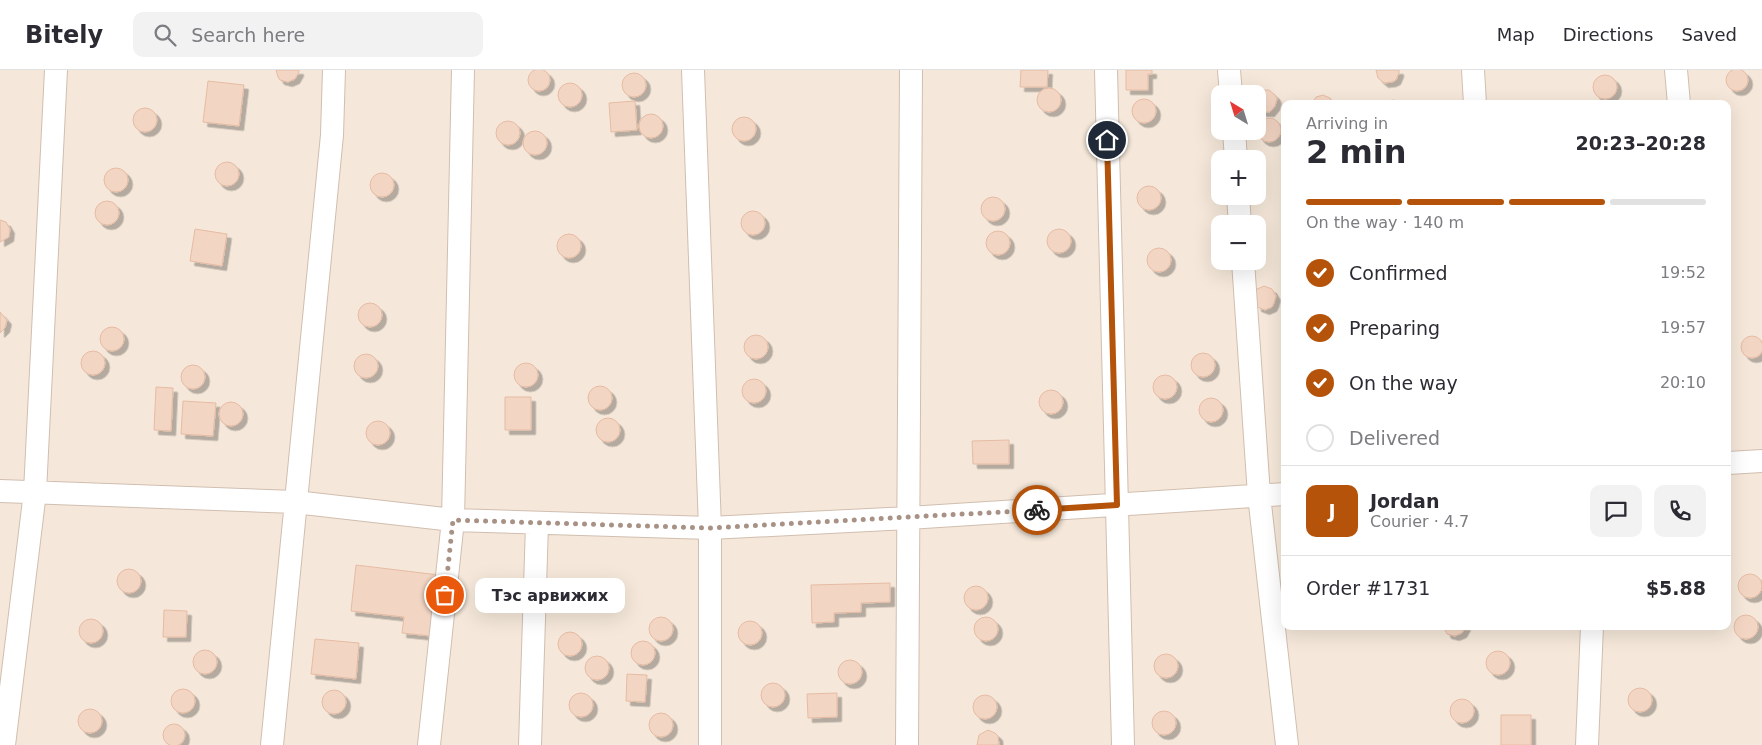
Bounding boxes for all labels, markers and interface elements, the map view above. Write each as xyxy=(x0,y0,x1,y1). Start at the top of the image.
search box xyxy=(133,12,483,57)
text: Bitely xyxy=(25,21,103,49)
icon: search xyxy=(151,21,179,49)
text: Search here xyxy=(191,24,305,46)
text: Map xyxy=(1497,24,1535,45)
text: Directions xyxy=(1563,24,1653,45)
text: Saved xyxy=(1681,24,1737,45)
north arrow xyxy=(1211,85,1266,140)
map controls xyxy=(1211,85,1266,270)
text: Arriving in xyxy=(1306,114,1388,133)
pin xyxy=(1086,119,1128,161)
icon: home xyxy=(1093,126,1121,154)
text: 20:23–20:28 xyxy=(1576,132,1706,154)
text: 2 min xyxy=(1306,133,1407,171)
button: + xyxy=(1211,150,1266,205)
text: On the way · 140 m xyxy=(1306,213,1464,232)
button: − xyxy=(1211,215,1266,270)
icon: check xyxy=(1306,259,1334,287)
text: Confirmed xyxy=(1349,262,1448,284)
text: 19:52 xyxy=(1660,263,1706,282)
icon: check xyxy=(1306,314,1334,342)
text: Preparing xyxy=(1349,317,1440,339)
text: 19:57 xyxy=(1660,318,1706,337)
icon: check xyxy=(1306,369,1334,397)
text: On the way xyxy=(1349,372,1458,394)
text: 20:10 xyxy=(1660,373,1706,392)
text: Delivered xyxy=(1349,427,1440,449)
courier xyxy=(1012,485,1062,535)
button: chat xyxy=(1590,485,1642,537)
button: phone xyxy=(1654,485,1706,537)
text: Jordan xyxy=(1370,490,1439,512)
icon: bike xyxy=(1023,496,1051,524)
text: J xyxy=(1328,500,1336,522)
text: Courier · 4.7 xyxy=(1370,512,1469,531)
pin xyxy=(424,574,466,616)
text: Order #1731 xyxy=(1306,577,1430,599)
text: $5.88 xyxy=(1646,577,1706,599)
callout: Тэс арвижих xyxy=(475,578,625,612)
icon: bag xyxy=(431,581,459,609)
text: Тэс арвижих xyxy=(492,586,608,605)

